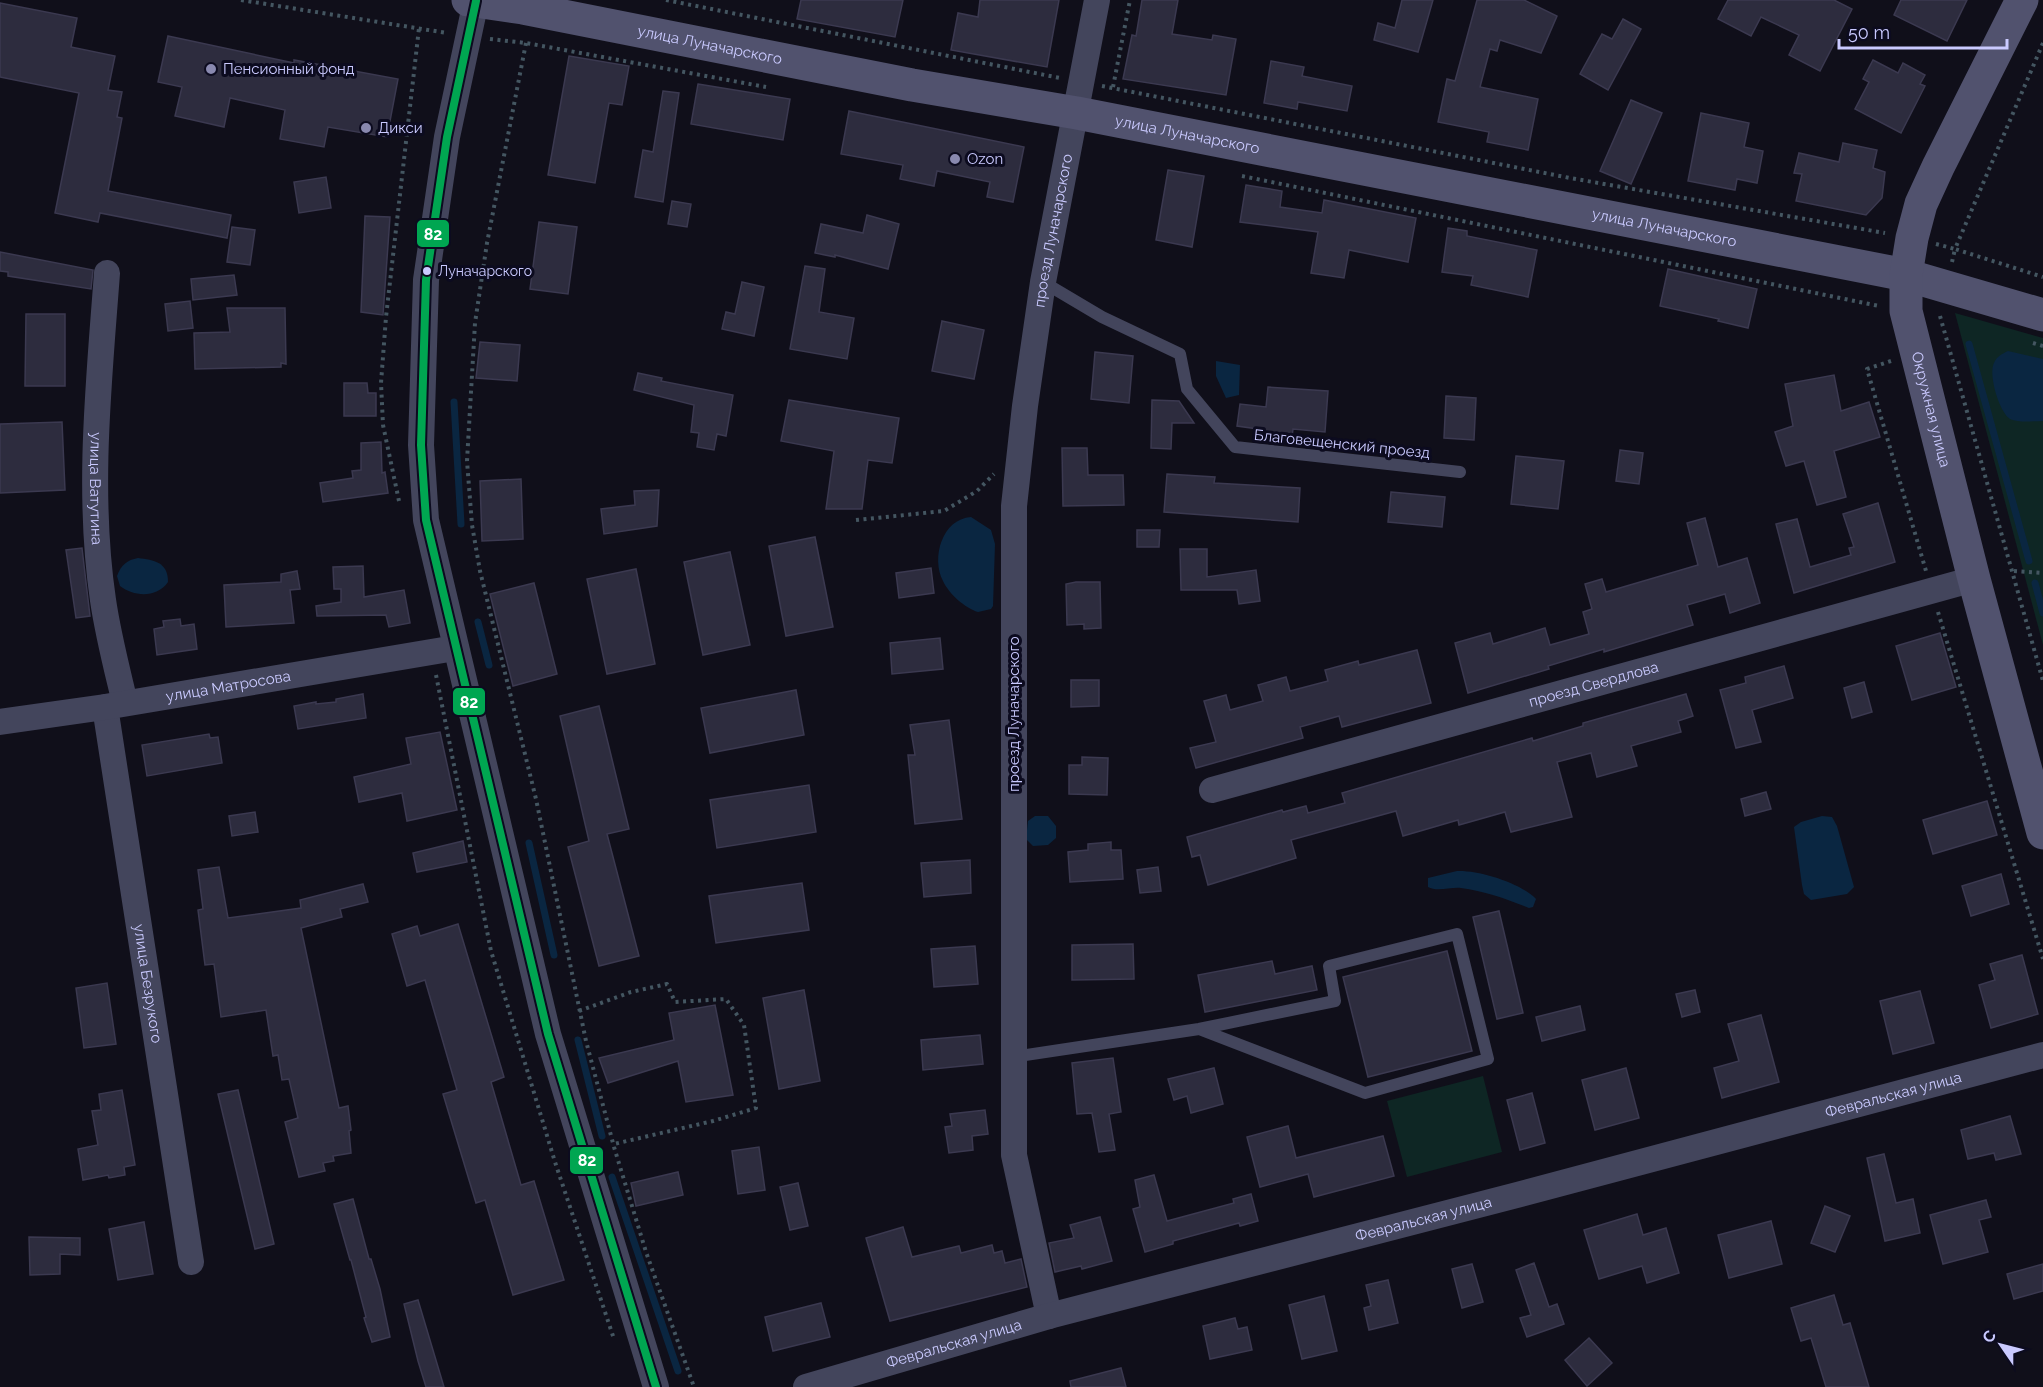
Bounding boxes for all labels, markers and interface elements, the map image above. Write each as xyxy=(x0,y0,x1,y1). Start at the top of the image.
scale bar xyxy=(1839,12,2007,50)
street label: улица Луначарского xyxy=(636,22,784,68)
text: 50 m xyxy=(1848,22,1890,43)
place label: Пенсионный фонд xyxy=(223,60,355,78)
marker: Пенсионный фонд xyxy=(204,62,218,76)
street label: улица Луначарского xyxy=(1114,112,1261,158)
place label: Дикси xyxy=(378,119,423,137)
marker: Дикси xyxy=(359,121,373,135)
place label: Ozon xyxy=(967,150,1003,168)
marker: Ozon xyxy=(948,152,962,166)
street label: проезд Луначарского xyxy=(1030,152,1076,309)
street label: улица Луначарского xyxy=(1590,205,1738,251)
line badge: 82 xyxy=(416,219,450,248)
text: 82 xyxy=(424,225,442,244)
place label: Луначарского xyxy=(438,263,532,279)
marker: Луначарского xyxy=(421,265,433,277)
street label: Окружная улица xyxy=(1908,350,1954,469)
street label: Благовещенский проезд xyxy=(1253,426,1431,462)
street label: улица Ватутина xyxy=(86,432,106,545)
street label: проезд Луначарского xyxy=(1005,636,1023,792)
street label: проезд Свердлова xyxy=(1527,658,1660,711)
street label: улица Матросова xyxy=(165,667,292,706)
line badge: 82 xyxy=(452,687,486,716)
text: 82 xyxy=(460,693,478,712)
street label: улица Безрукого xyxy=(130,923,166,1045)
street label: Февральская улица xyxy=(1823,1068,1963,1122)
line badge: 82 xyxy=(569,1146,604,1175)
text: 82 xyxy=(578,1151,596,1170)
street label: Февральская улица xyxy=(1353,1193,1494,1245)
north arrow xyxy=(1971,1315,2031,1375)
street label: Февральская улица xyxy=(884,1316,1024,1372)
text: С xyxy=(1978,1327,2000,1347)

